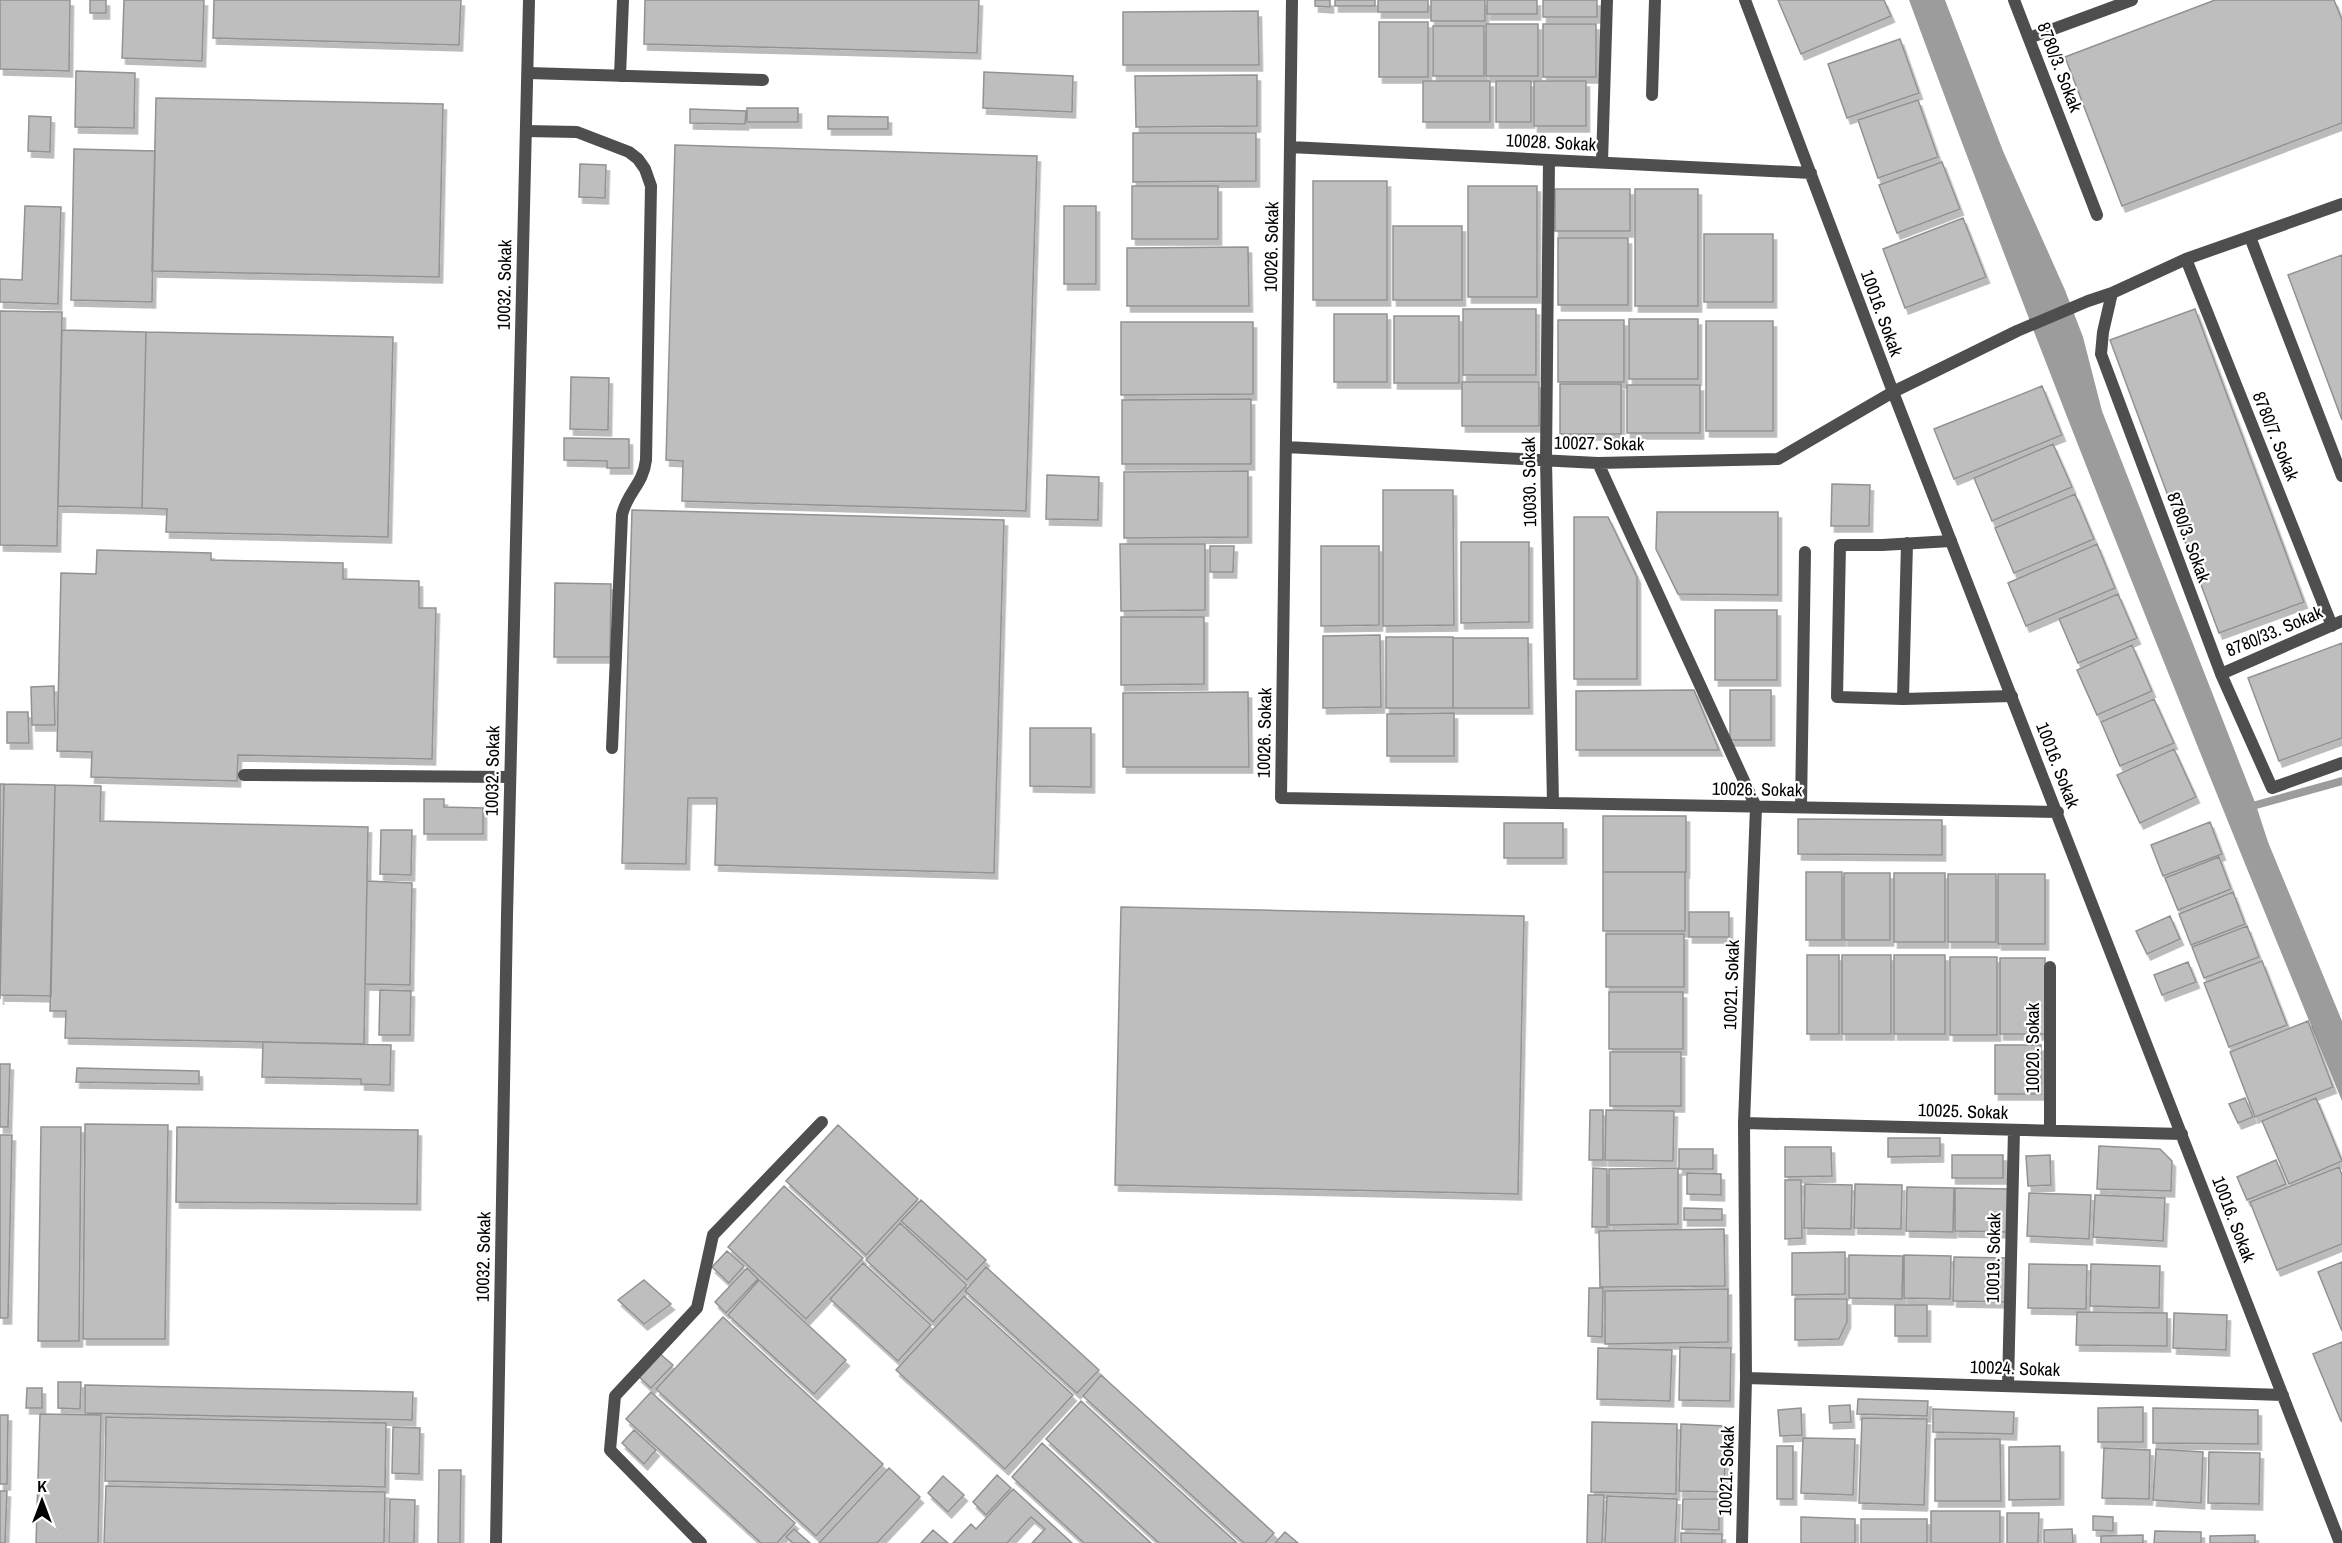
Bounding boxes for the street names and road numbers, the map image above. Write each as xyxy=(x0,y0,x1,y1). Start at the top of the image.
street label: 8780/3. Sokak xyxy=(2031,18,2089,116)
street label: 10028. Sokak xyxy=(1505,127,1597,157)
street label: 10026. Sokak xyxy=(1258,201,1284,292)
street label: 10032. Sokak xyxy=(491,239,517,330)
street label: 10016. Sokak xyxy=(1855,266,1909,360)
street label: 8780/7. Sokak xyxy=(2247,388,2305,485)
street label: 10027. Sokak xyxy=(1554,430,1645,456)
street label: 10030. Sokak xyxy=(1516,436,1542,527)
street label: 8780/3. Sokak xyxy=(2161,488,2217,586)
street label: 8780/33. Sokak xyxy=(2222,599,2327,663)
street label: 10026. Sokak xyxy=(1251,687,1277,778)
street label: 10016. Sokak xyxy=(2030,718,2086,812)
street label: 10032. Sokak xyxy=(479,725,505,816)
street label: 10026. Sokak xyxy=(1712,776,1803,802)
street label: 10021. Sokak xyxy=(1717,939,1745,1031)
street label: 10020. Sokak xyxy=(2020,1002,2045,1093)
street label: 10025. Sokak xyxy=(1917,1097,2009,1125)
street label: 10016. Sokak xyxy=(2206,1172,2262,1266)
street label: 10032. Sokak xyxy=(470,1211,496,1302)
street label: 10019. Sokak xyxy=(1980,1212,2006,1303)
street label: 10024. Sokak xyxy=(1969,1354,2061,1382)
street label: 10021. Sokak xyxy=(1712,1425,1740,1517)

